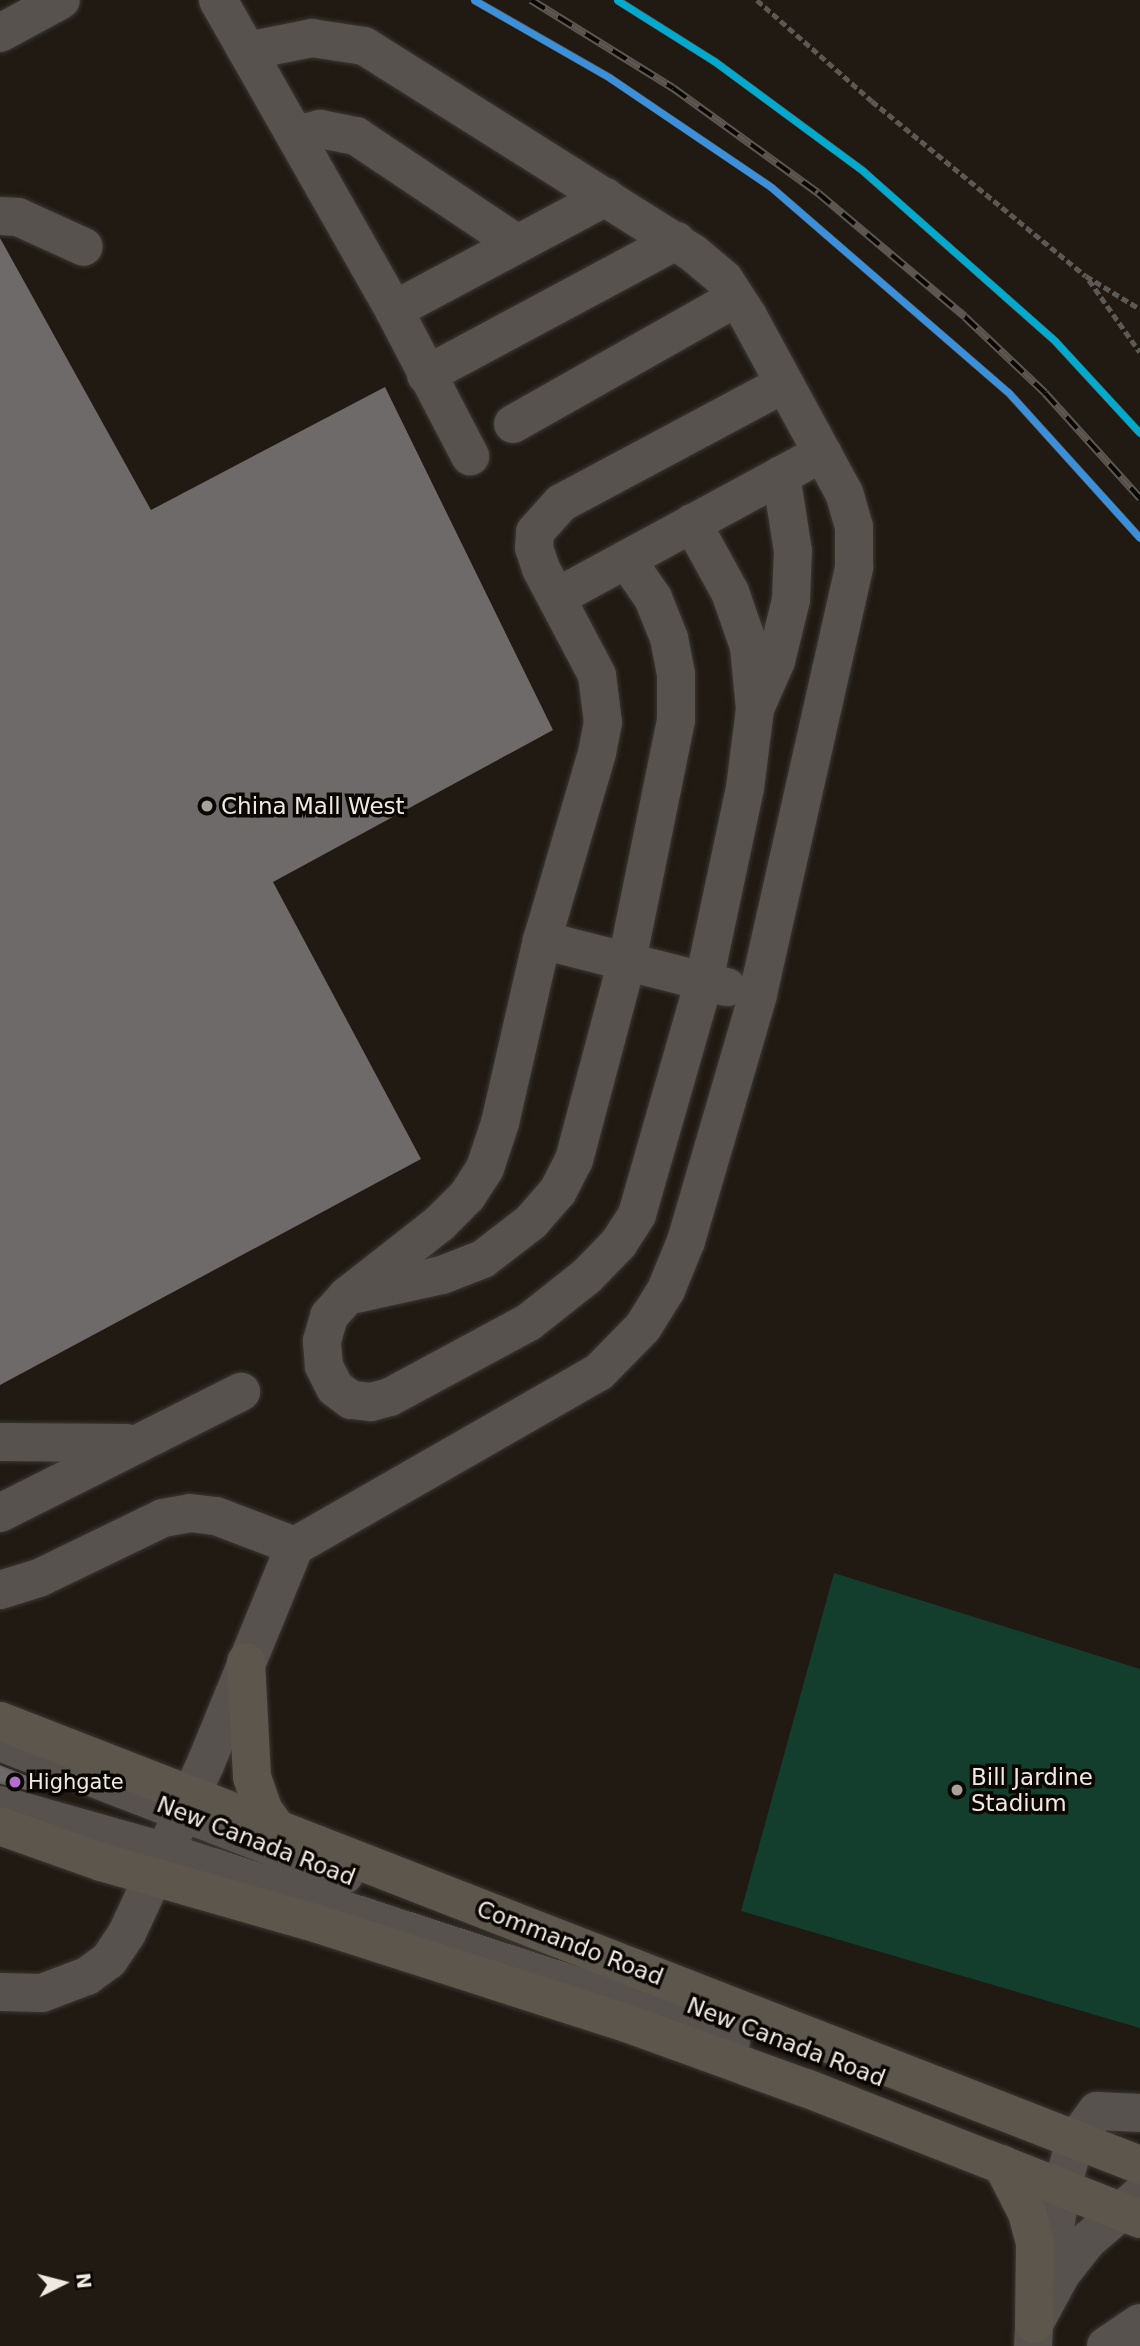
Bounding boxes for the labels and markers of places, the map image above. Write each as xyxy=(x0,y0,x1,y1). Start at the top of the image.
place label: China Mall West xyxy=(221,792,405,820)
marker: China Mall West xyxy=(199,798,215,814)
place label: Bill Jardine Stadium xyxy=(971,1763,1093,1817)
place label: Highgate xyxy=(28,1769,124,1795)
marker: Highgate xyxy=(8,1775,22,1789)
marker: Bill Jardine Stadium xyxy=(949,1782,965,1798)

